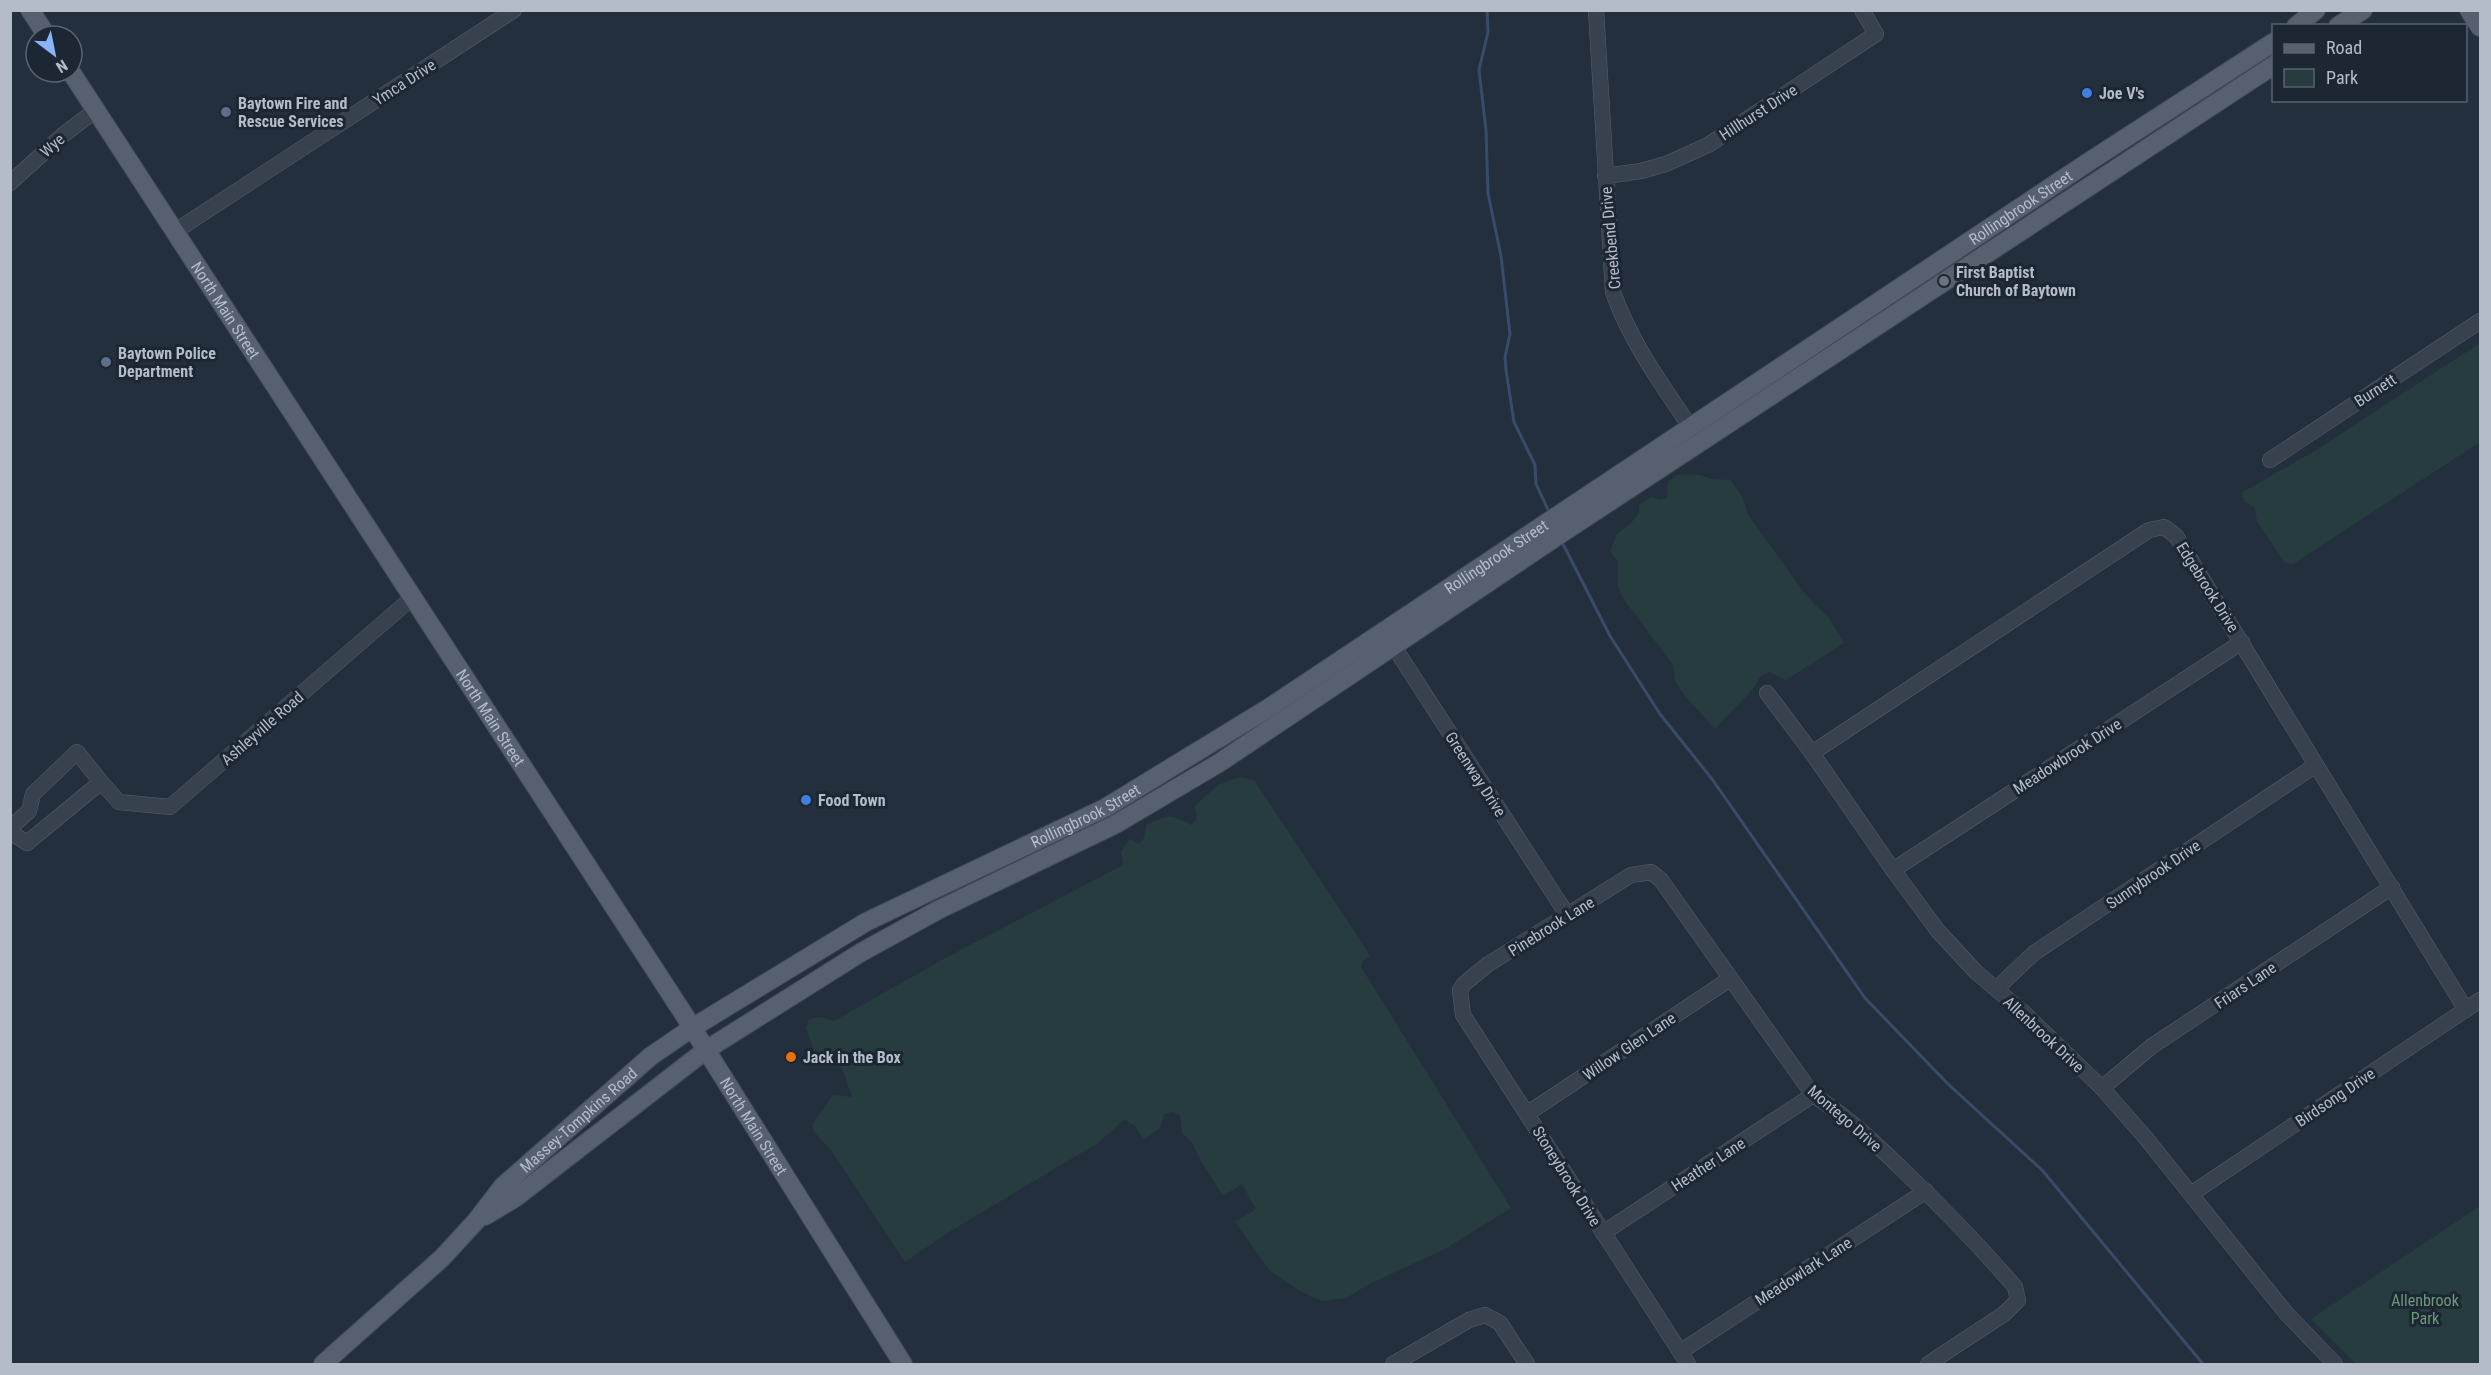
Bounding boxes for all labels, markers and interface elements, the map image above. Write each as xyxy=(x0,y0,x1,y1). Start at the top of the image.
north arrow xyxy=(24,24,84,84)
legend xyxy=(2272,24,2467,102)
text: Road xyxy=(2326,37,2362,58)
street label: Ymca Drive xyxy=(369,55,439,110)
text: N xyxy=(52,56,71,77)
text: Park xyxy=(2326,67,2358,88)
street label: Hillhurst Drive xyxy=(1716,80,1801,145)
place label: Joe V's xyxy=(2099,84,2145,103)
marker: Joe V's xyxy=(2080,86,2094,100)
place label: Baytown Fire and Rescue Services xyxy=(238,94,347,131)
marker: Baytown Fire and Rescue Services xyxy=(219,105,233,119)
street label: Wye xyxy=(36,130,68,161)
street label: Rollingbrook Street xyxy=(1965,166,2076,249)
street label: Creekbend Drive xyxy=(1597,186,1624,290)
street label: North Main Street xyxy=(187,258,264,363)
place label: First Baptist Church of Baytown xyxy=(1956,263,2076,300)
marker: First Baptist Church of Baytown xyxy=(1937,274,1951,288)
place label: Baytown Police Department xyxy=(118,344,216,381)
marker: Baytown Police Department xyxy=(99,355,113,369)
street label: Burnett xyxy=(2351,370,2400,411)
street label: Rollingbrook Street xyxy=(1441,516,1552,598)
street label: Edgebrook Drive xyxy=(2172,539,2243,636)
street label: North Main Street xyxy=(452,666,529,770)
street label: Ashleyville Road xyxy=(217,687,307,769)
street label: Meadowbrook Drive xyxy=(2010,714,2125,798)
street label: Greenway Drive xyxy=(1441,728,1510,820)
street label: Rollingbrook Street xyxy=(1028,780,1144,852)
place label: Food Town xyxy=(818,791,886,810)
marker: Food Town xyxy=(799,793,813,807)
street label: Sunnybrook Drive xyxy=(2103,836,2204,913)
street label: Pinebrook Lane xyxy=(1505,892,1598,960)
street label: Friars Lane xyxy=(2211,958,2280,1013)
street label: Allenbrook Drive xyxy=(1999,992,2088,1077)
street label: Willow Glen Lane xyxy=(1579,1008,1679,1084)
place label: Jack in the Box xyxy=(803,1048,902,1067)
marker: Jack in the Box xyxy=(784,1050,798,1064)
street label: Massey-Tompkins Road xyxy=(516,1064,641,1177)
street label: Birdsong Drive xyxy=(2292,1064,2379,1131)
street label: North Main Street xyxy=(716,1074,791,1179)
street label: Montego Drive xyxy=(1804,1081,1885,1156)
street label: Stoneybrook Drive xyxy=(1528,1123,1605,1230)
street label: Heather Lane xyxy=(1668,1134,1749,1195)
street label: Meadowlark Lane xyxy=(1751,1233,1855,1310)
park label: Allenbrook Park xyxy=(2391,1291,2460,1328)

